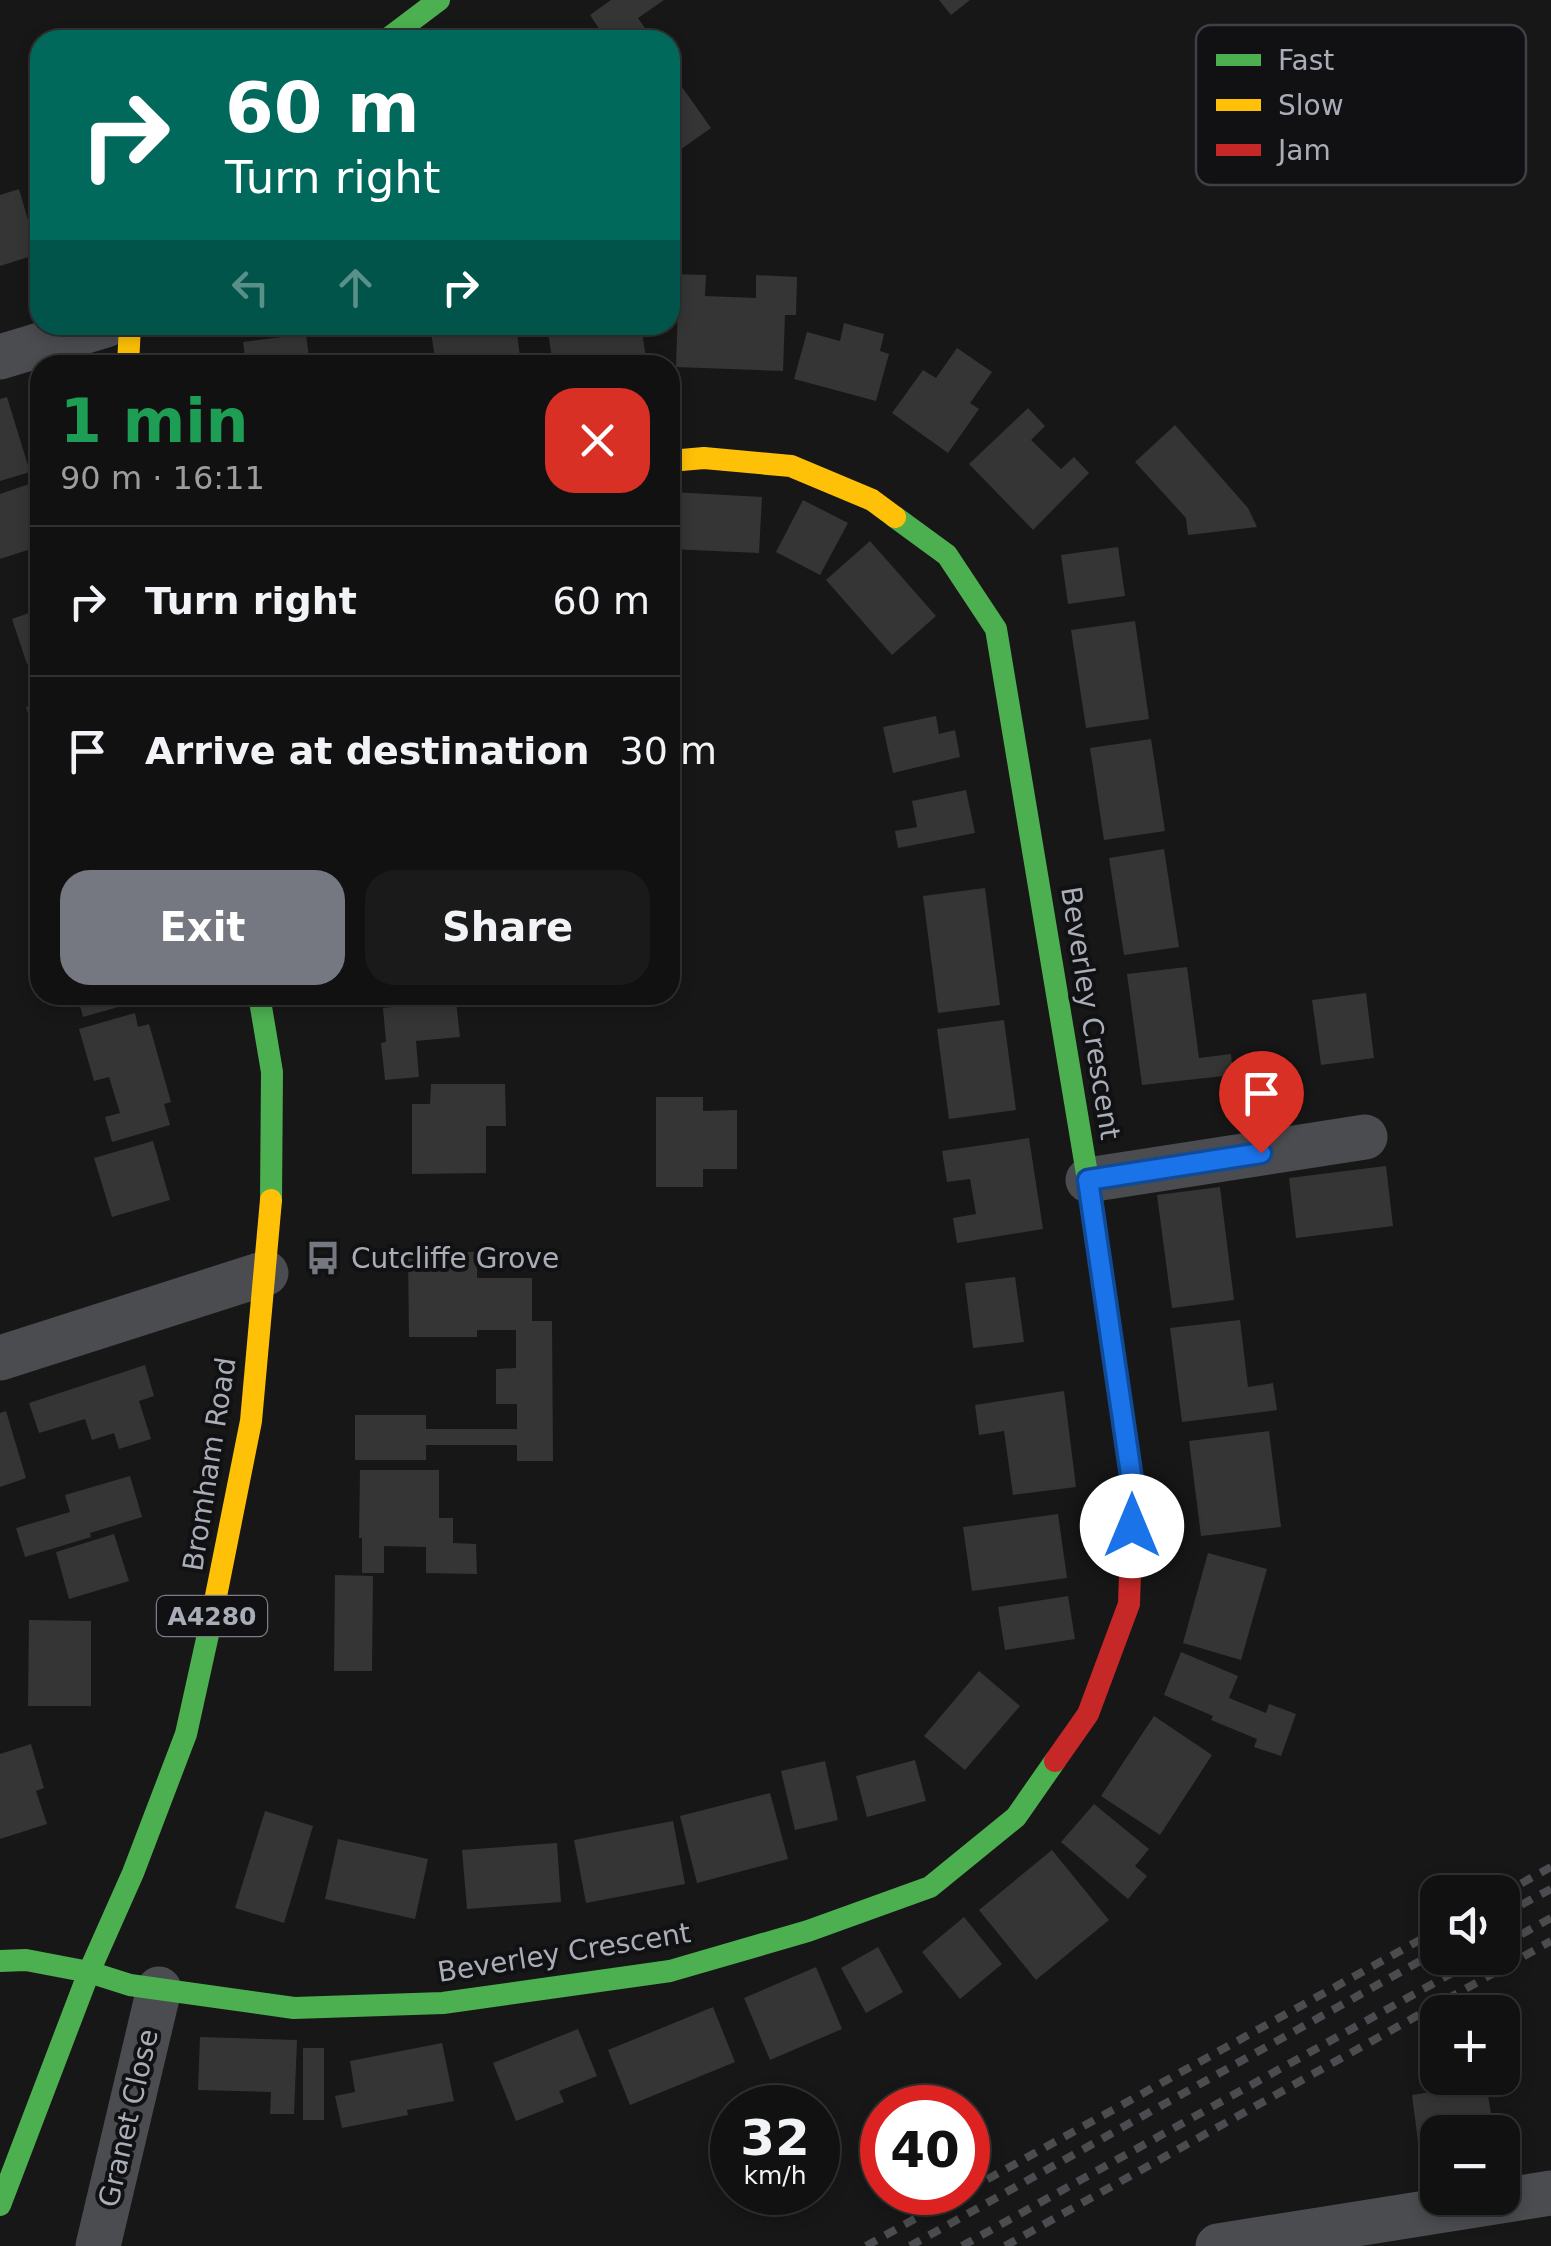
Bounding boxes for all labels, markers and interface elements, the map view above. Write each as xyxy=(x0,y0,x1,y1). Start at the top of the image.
legend xyxy=(1196,25,1526,185)
text: Fast xyxy=(1278,44,1334,77)
text: 60 m xyxy=(225,67,420,149)
icon: right xyxy=(60,70,190,200)
text: Slow xyxy=(1278,89,1344,122)
text: Jam xyxy=(1276,134,1331,167)
text: Turn right xyxy=(225,151,440,204)
icon: left xyxy=(223,260,278,315)
icon: ahead xyxy=(328,260,383,315)
icon: right xyxy=(433,260,488,315)
text: 1 min xyxy=(60,386,248,456)
button: close xyxy=(545,388,650,493)
text: 90 m · 16:11 xyxy=(60,459,265,497)
icon: right xyxy=(60,574,115,629)
text: Turn right xyxy=(145,579,357,623)
text: 60 m xyxy=(553,579,650,623)
icon: arrive xyxy=(60,724,115,779)
text: Arrive at destination xyxy=(145,729,590,773)
text: 30 m xyxy=(620,729,717,773)
button: Exit xyxy=(60,870,345,985)
button: Share xyxy=(365,870,650,985)
street label: Beverley Crescent xyxy=(1054,884,1127,1142)
pin xyxy=(1219,1051,1304,1154)
icon: arrive xyxy=(1234,1066,1289,1121)
bus stop icon: Cutcliffe Grove xyxy=(304,1239,342,1277)
place label: Cutcliffe Grove xyxy=(351,1242,559,1275)
street label: Bromham Road xyxy=(176,1355,243,1573)
position arrow xyxy=(1080,1474,1184,1578)
road number: A4280 xyxy=(157,1596,267,1636)
map controls xyxy=(1420,1875,1520,2215)
button: sound xyxy=(1420,1875,1520,1975)
street label: Beverley Crescent xyxy=(435,1916,693,1989)
button: + xyxy=(1420,1995,1520,2095)
street label: Granet Close xyxy=(92,2026,165,2210)
speed limit sign: 40 xyxy=(860,2085,990,2215)
text: 32 xyxy=(740,2109,810,2167)
button: − xyxy=(1420,2115,1520,2215)
text: km/h xyxy=(743,2161,807,2190)

